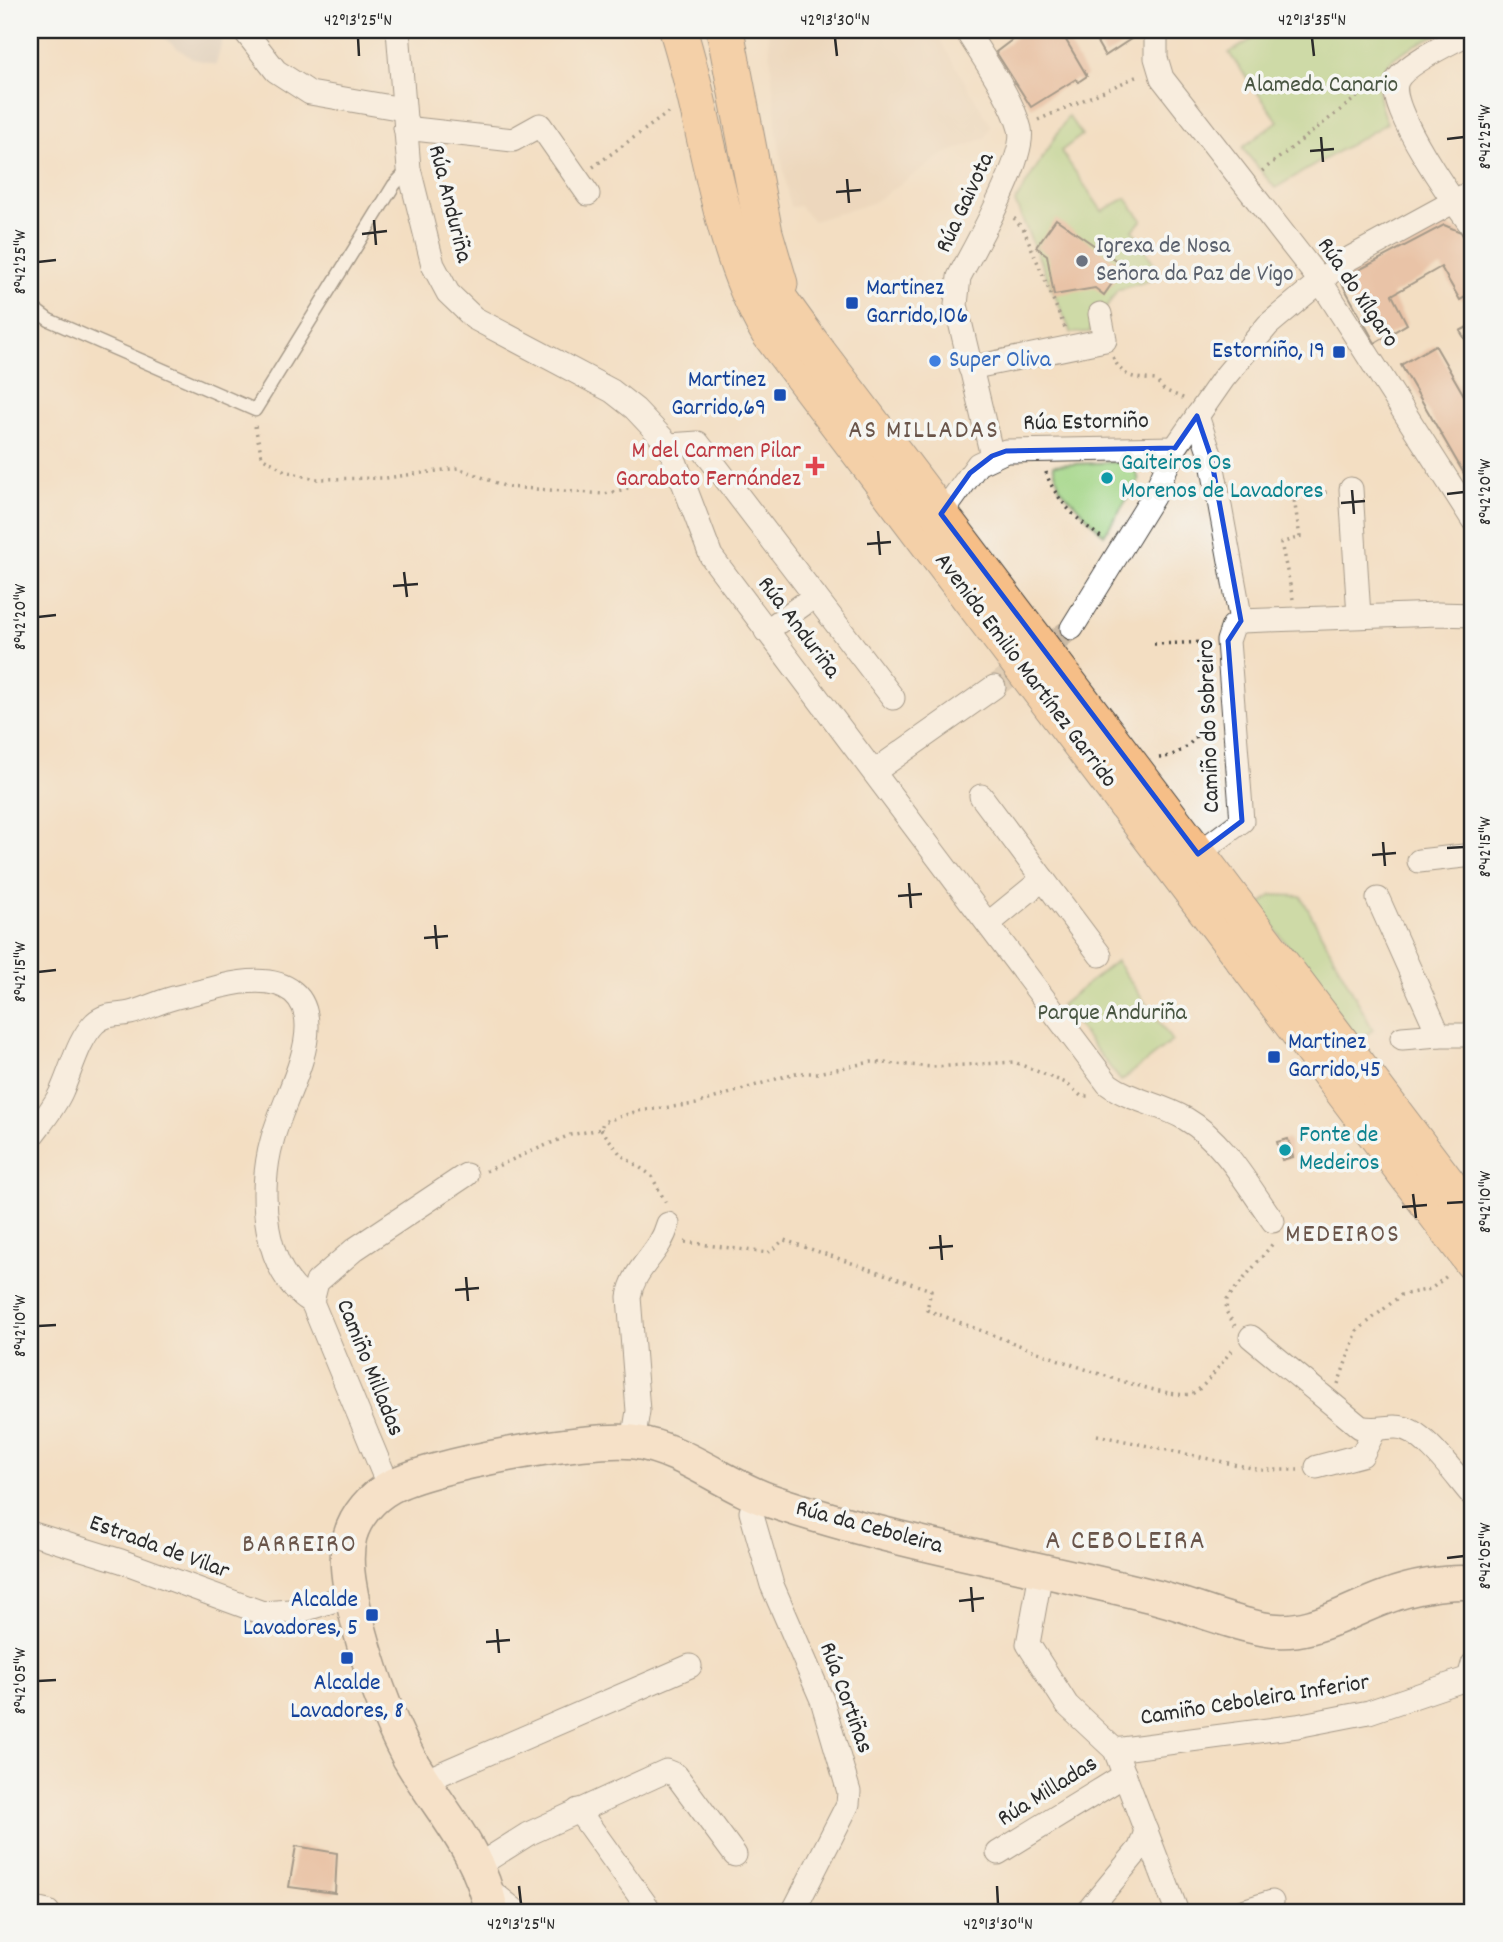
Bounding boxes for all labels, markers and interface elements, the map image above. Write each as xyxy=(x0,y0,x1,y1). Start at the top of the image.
text: 42°13'25"N xyxy=(324,9,392,34)
text: 42°13'30"N xyxy=(800,9,870,34)
text: 42°13'35"N xyxy=(1278,9,1346,34)
park label: Alameda Canario xyxy=(1244,69,1398,103)
text: 8°42'25"W xyxy=(1474,104,1499,169)
street label: Rúa Anduriña xyxy=(418,142,480,267)
street label: Rúa Gaivota xyxy=(928,146,1004,259)
text: 8°42'25"W xyxy=(9,229,34,294)
place label: Igrexa de Nosa Señora da Paz de Vigo xyxy=(1096,230,1294,292)
street label: Rúa do Xílgaro xyxy=(1308,231,1406,355)
marker: Igrexa de Nosa Señora da Paz de Vigo xyxy=(1074,253,1090,269)
place label: Martinez Garrido,106 xyxy=(866,272,968,334)
marker: Martinez Garrido,106 xyxy=(844,295,860,311)
place label: Estorniño, 19 xyxy=(1212,335,1325,369)
place label: Super Oliva xyxy=(949,344,1052,378)
marker: Estorniño, 19 xyxy=(1331,344,1347,360)
marker: Super Oliva xyxy=(927,353,943,369)
place label: Martinez Garrido,69 xyxy=(671,364,766,426)
marker: Martinez Garrido,69 xyxy=(772,387,788,403)
street label: Rúa Estorniño xyxy=(1023,405,1149,441)
district label: AS MILLADAS xyxy=(848,413,1000,450)
place label: M del Carmen Pilar Garabato Fernández xyxy=(616,435,801,497)
place label: Gaiteiros Os Morenos de Lavadores xyxy=(1121,447,1324,509)
marker: M del Carmen Pilar Garabato Fernández xyxy=(807,458,823,474)
text: 8°42'20"W xyxy=(1474,458,1499,525)
marker: Gaiteiros Os Morenos de Lavadores xyxy=(1099,470,1115,486)
street label: Avenida Emilio Martínez Garrido xyxy=(925,546,1125,796)
street label: Rúa Anduriña xyxy=(748,570,848,687)
text: 8°42'20"W xyxy=(9,583,34,650)
street label: Camiño do Sobreiro xyxy=(1190,639,1230,813)
text: 8°42'15"W xyxy=(1474,816,1499,877)
text: 8°42'15"W xyxy=(9,941,34,1002)
park label: Parque Anduriña xyxy=(1037,997,1188,1031)
place label: Martinez Garrido,45 xyxy=(1288,1026,1381,1088)
marker: Martinez Garrido,45 xyxy=(1266,1049,1282,1065)
place label: Fonte de Medeiros xyxy=(1299,1119,1380,1181)
marker: Fonte de Medeiros xyxy=(1277,1142,1293,1158)
text: 8°42'10"W xyxy=(1474,1170,1499,1233)
district label: MEDEIROS xyxy=(1285,1217,1401,1254)
text: 8°42'10"W xyxy=(9,1294,34,1357)
street label: Camiño Milladas xyxy=(326,1294,412,1442)
street label: Rúa da Ceboleira xyxy=(792,1492,947,1564)
street label: Estrada de Vilar xyxy=(84,1507,234,1589)
text: 8°42'05"W xyxy=(1474,1522,1499,1589)
district label: A CEBOLEIRA xyxy=(1045,1523,1207,1563)
district label: BARREIRO xyxy=(242,1527,358,1564)
place label: Alcalde Lavadores, 5 xyxy=(243,1584,358,1646)
marker: Alcalde Lavadores, 5 xyxy=(364,1607,380,1623)
street label: Rúa Cortiñas xyxy=(809,1638,881,1758)
text: 8°42'05"W xyxy=(9,1647,34,1714)
marker: Alcalde Lavadores, 8 xyxy=(339,1650,355,1666)
street label: Camiño Ceboleira Inferior xyxy=(1138,1666,1372,1736)
place label: Alcalde Lavadores, 8 xyxy=(290,1667,404,1729)
street label: Rúa Milladas xyxy=(991,1748,1105,1836)
text: 42°13'25"N xyxy=(487,1913,555,1938)
text: 42°13'30"N xyxy=(963,1913,1033,1938)

